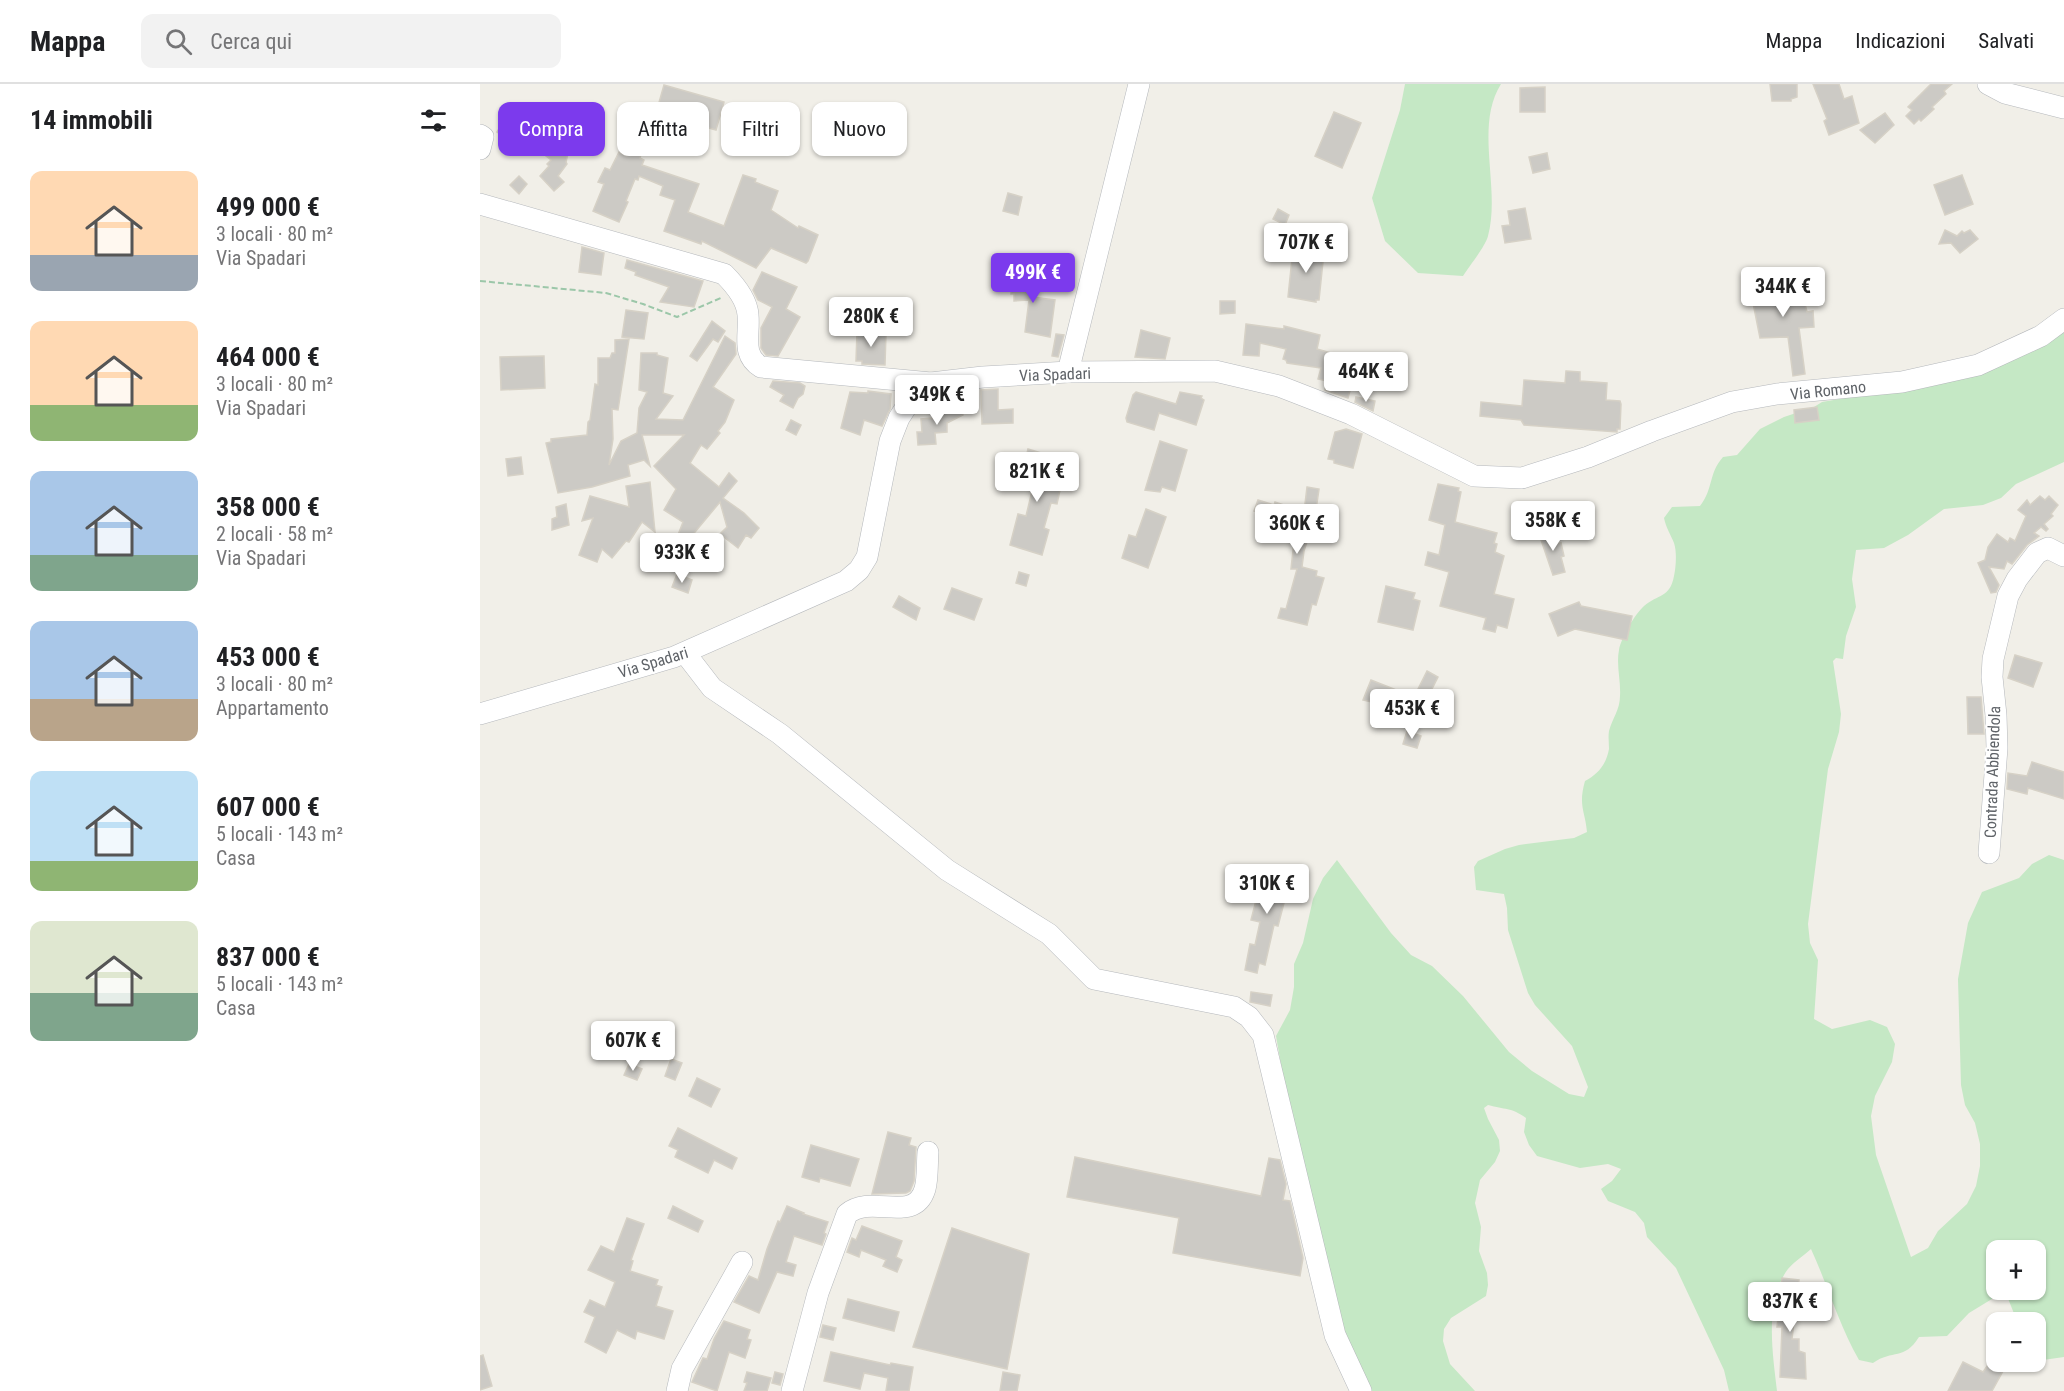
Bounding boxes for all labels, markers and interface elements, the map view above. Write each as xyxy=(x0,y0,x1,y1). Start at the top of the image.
search box xyxy=(141,14,561,68)
text: Mappa xyxy=(30,25,105,58)
icon: search xyxy=(162,25,195,58)
text: Cerca qui xyxy=(210,29,292,54)
text: Mappa xyxy=(1766,29,1822,53)
text: Indicazioni xyxy=(1855,29,1945,53)
text: Salvati xyxy=(1978,29,2034,53)
chip: Compra xyxy=(498,102,605,156)
chip: Affitta xyxy=(617,102,709,156)
chip: Filtri xyxy=(721,102,800,156)
chip: Nuovo xyxy=(812,102,907,156)
icon: filters xyxy=(417,104,450,137)
text: 14 immobili xyxy=(30,105,153,135)
text: 499 000 € xyxy=(216,192,320,222)
icon: home xyxy=(78,195,150,267)
text: 3 locali · 80 m² xyxy=(216,222,333,246)
pin: 707K € xyxy=(1257,223,1355,274)
text: 707K € xyxy=(1278,230,1334,254)
text: Via Spadari xyxy=(216,246,306,270)
pin: 499K € xyxy=(984,253,1082,304)
text: 499K € xyxy=(1005,260,1061,284)
pin: 344K € xyxy=(1734,267,1832,318)
text: 344K € xyxy=(1755,274,1811,298)
pin: 280K € xyxy=(822,297,920,348)
text: 280K € xyxy=(843,304,899,328)
text: 464 000 € xyxy=(216,342,320,372)
icon: home xyxy=(78,345,150,417)
pin: 464K € xyxy=(1317,352,1415,403)
text: 464K € xyxy=(1338,359,1394,383)
street label: Via Spadari xyxy=(1019,364,1091,385)
text: 3 locali · 80 m² xyxy=(216,372,333,396)
pin: 349K € xyxy=(888,375,986,426)
street label: Via Romano xyxy=(1789,377,1867,404)
text: 349K € xyxy=(909,382,965,406)
text: Via Spadari xyxy=(216,396,306,420)
pin: 821K € xyxy=(988,452,1086,503)
text: 821K € xyxy=(1009,459,1065,483)
text: 358 000 € xyxy=(216,492,320,522)
icon: home xyxy=(78,495,150,567)
pin: 358K € xyxy=(1504,501,1602,552)
pin: 360K € xyxy=(1248,504,1346,555)
text: 358K € xyxy=(1525,508,1581,532)
text: 360K € xyxy=(1269,511,1325,535)
text: 2 locali · 58 m² xyxy=(216,522,333,546)
pin: 933K € xyxy=(633,533,731,584)
text: 933K € xyxy=(654,540,710,564)
text: Via Spadari xyxy=(216,546,306,570)
text: 453 000 € xyxy=(216,642,320,672)
street label: Via Spadari xyxy=(616,643,690,682)
icon: home xyxy=(78,645,150,717)
text: 3 locali · 80 m² xyxy=(216,672,333,696)
pin: 453K € xyxy=(1363,689,1461,740)
text: Appartamento xyxy=(216,696,329,720)
text: 453K € xyxy=(1384,696,1440,720)
street label: Contrada Abbiendola xyxy=(1981,706,2004,838)
text: 607 000 € xyxy=(216,792,320,822)
icon: home xyxy=(78,795,150,867)
text: 5 locali · 143 m² xyxy=(216,822,343,846)
text: Casa xyxy=(216,846,256,870)
pin: 310K € xyxy=(1218,864,1316,915)
text: 310K € xyxy=(1239,871,1295,895)
text: 837 000 € xyxy=(216,942,320,972)
icon: home xyxy=(78,945,150,1017)
text: 5 locali · 143 m² xyxy=(216,972,343,996)
text: Casa xyxy=(216,996,256,1020)
pin: 607K € xyxy=(584,1021,682,1072)
text: 607K € xyxy=(605,1028,661,1052)
map controls xyxy=(1986,1240,2046,1372)
button: + xyxy=(1986,1240,2046,1300)
pin: 837K € xyxy=(1741,1282,1839,1333)
text: 837K € xyxy=(1762,1289,1818,1313)
button: − xyxy=(1986,1312,2046,1372)

